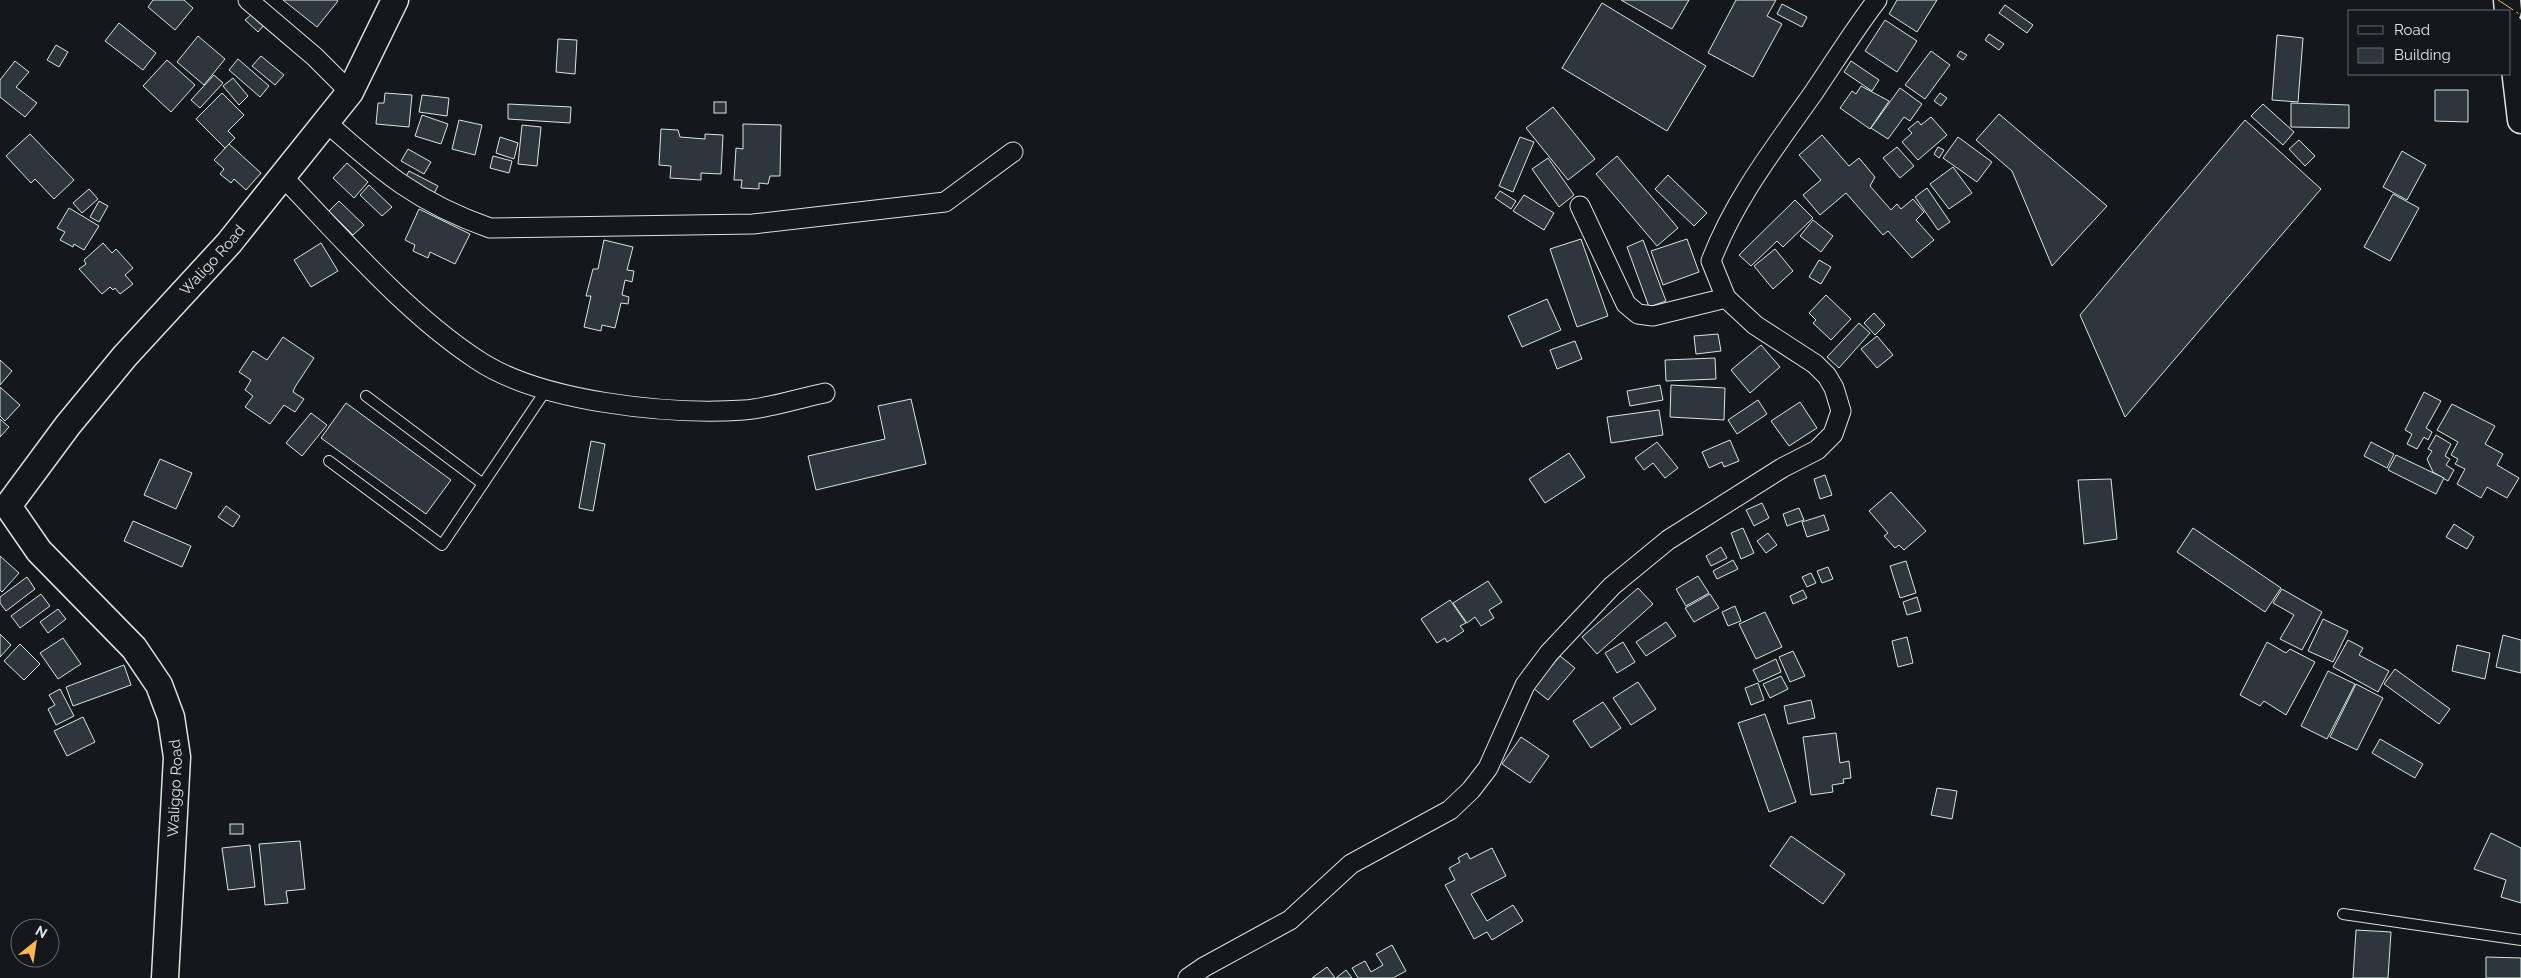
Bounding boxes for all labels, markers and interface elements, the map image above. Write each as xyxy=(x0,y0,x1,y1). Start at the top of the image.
legend xyxy=(2348,10,2511,75)
text: Road xyxy=(2394,21,2430,39)
text: Building xyxy=(2394,46,2451,64)
street label: Waligo Road xyxy=(176,221,249,299)
street label: Waliggo Road xyxy=(164,738,186,838)
north arrow xyxy=(10,918,60,968)
text: N xyxy=(33,922,50,941)

